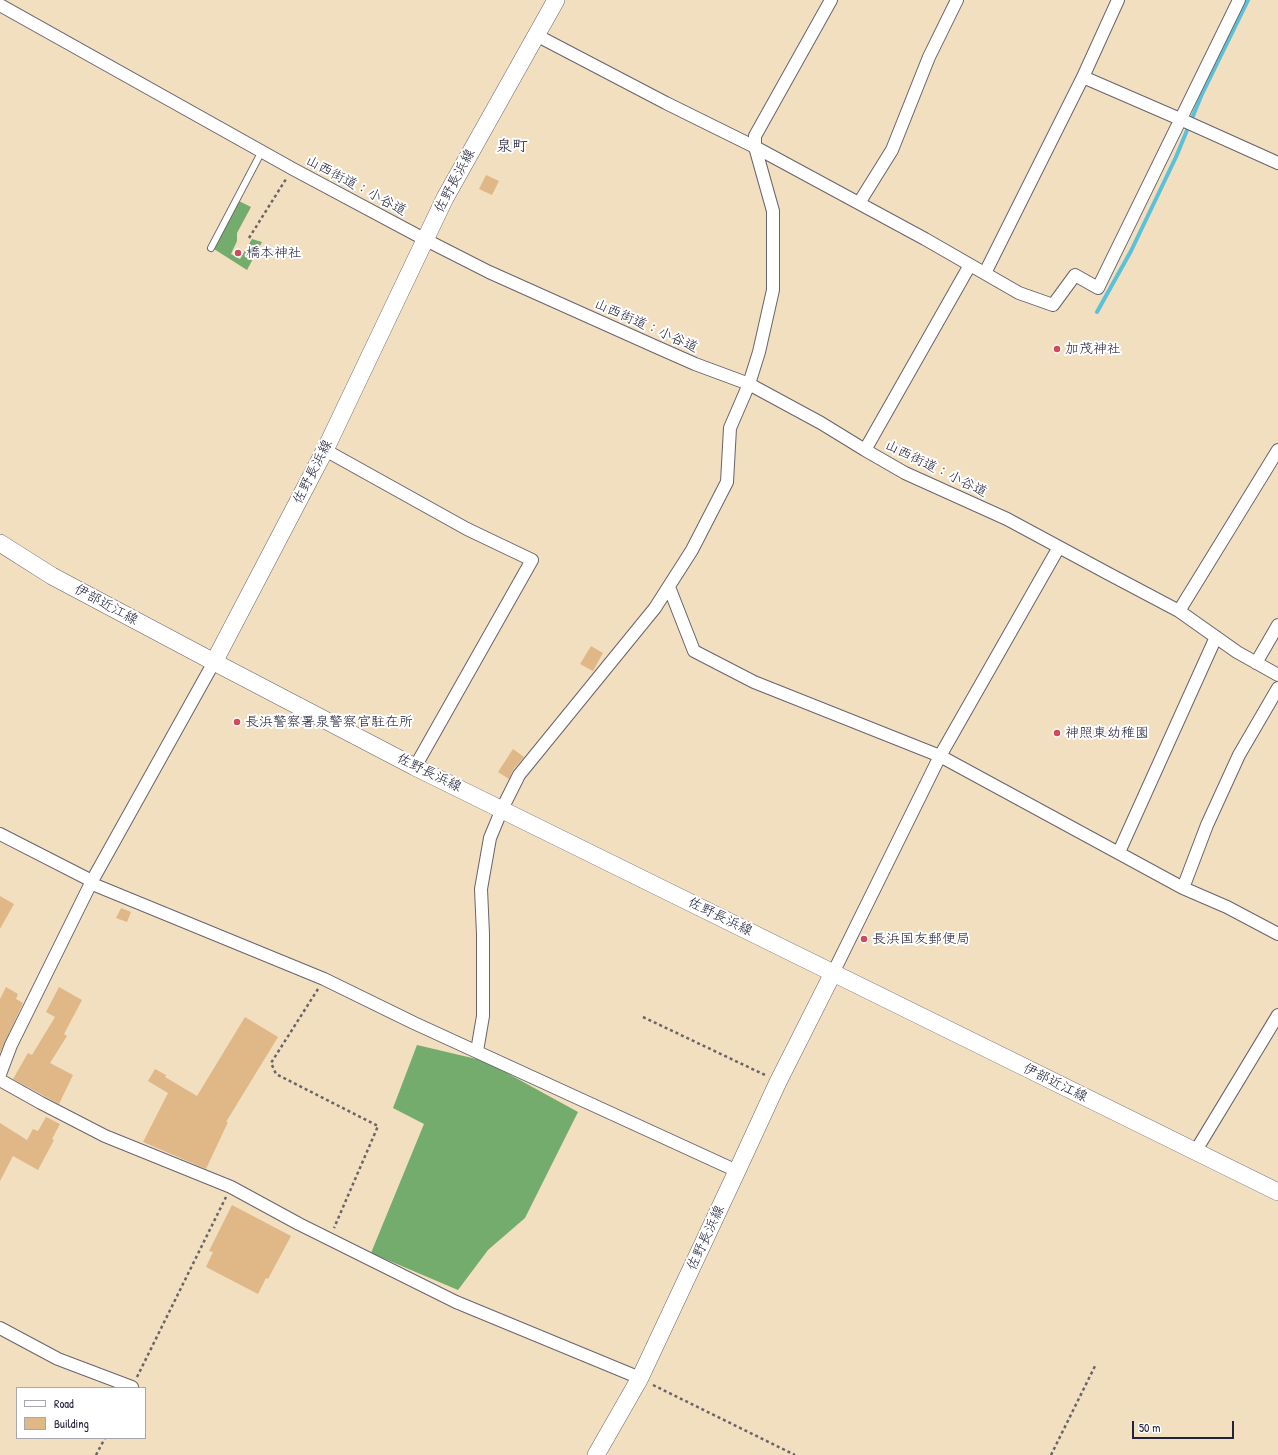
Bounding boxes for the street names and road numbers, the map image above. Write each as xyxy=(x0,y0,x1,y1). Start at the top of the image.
street label: 佐野長浜線 xyxy=(431,146,479,216)
street label: 山西街道：小谷道 xyxy=(303,152,409,220)
street label: 山西街道：小谷道 xyxy=(591,296,701,356)
street label: 佐野長浜線 xyxy=(290,437,336,507)
street label: 山西街道：小谷道 xyxy=(882,437,990,501)
street label: 伊部近江線 xyxy=(71,581,141,629)
street label: 佐野長浜線 xyxy=(394,750,464,796)
street label: 佐野長浜線 xyxy=(685,894,755,940)
street label: 伊部近江線 xyxy=(1020,1060,1090,1106)
street label: 佐野長浜線 xyxy=(684,1203,728,1273)

